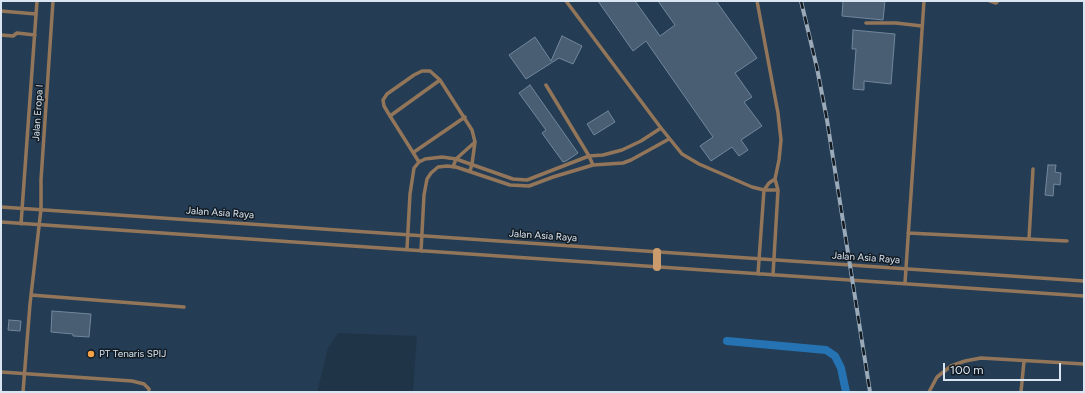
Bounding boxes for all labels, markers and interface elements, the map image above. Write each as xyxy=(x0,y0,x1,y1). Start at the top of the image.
street label: Jalan Eropa I xyxy=(30,84,46,142)
street label: Jalan Asia Raya xyxy=(185,205,255,221)
street label: Jalan Asia Raya xyxy=(508,228,578,244)
street label: Jalan Asia Raya xyxy=(831,250,901,266)
place label: PT Tenaris SPIJ xyxy=(99,348,166,360)
marker: PT Tenaris SPIJ xyxy=(86,349,96,359)
scale bar xyxy=(945,355,1063,381)
text: 100 m xyxy=(950,363,984,377)

